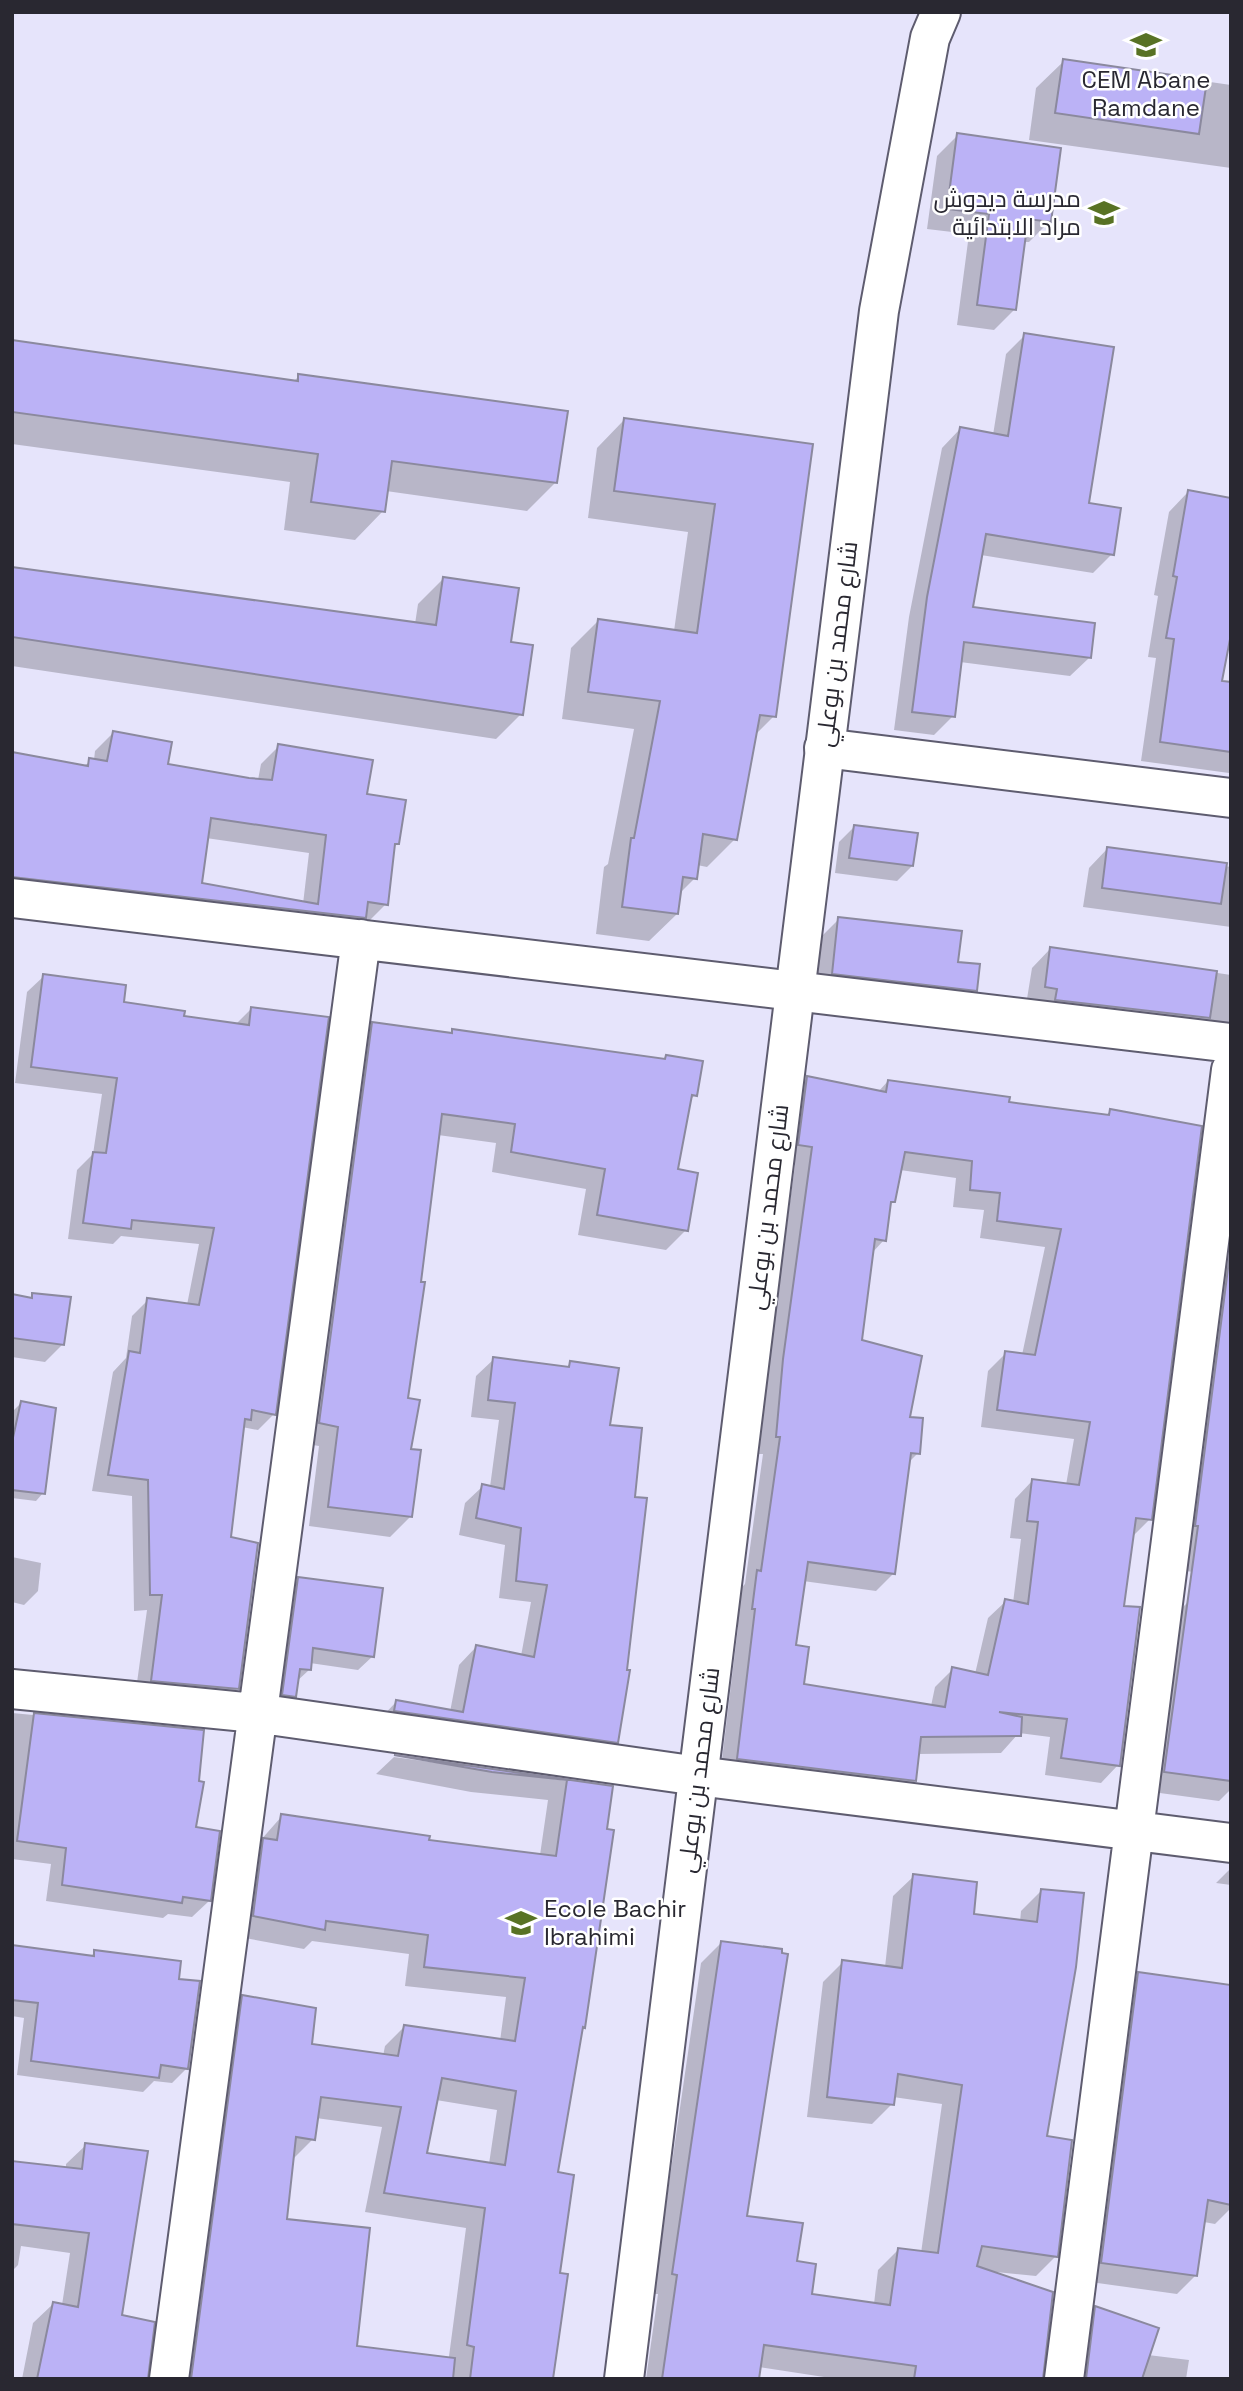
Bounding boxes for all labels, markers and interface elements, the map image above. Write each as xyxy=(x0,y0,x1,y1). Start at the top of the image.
school or university icon: CEM Abane Ramdane xyxy=(1129,28,1163,62)
place label: CEM Abane Ramdane xyxy=(1082,64,1210,123)
place label: مدرسة ديدوش مراد الابتدائية xyxy=(934,183,1081,242)
school or university icon: مدرسة ديدوش مراد الابتدائية xyxy=(1087,196,1121,230)
street label: شارع محمد بن بوعلي xyxy=(809,539,868,749)
street label: شارع محمد بن بوعلي xyxy=(740,1102,799,1312)
street label: شارع محمد بن بوعلي xyxy=(671,1665,730,1875)
place label: Ecole Bachir Ibrahimi xyxy=(544,1893,686,1952)
school or university icon: Ecole Bachir Ibrahimi xyxy=(504,1906,538,1940)

